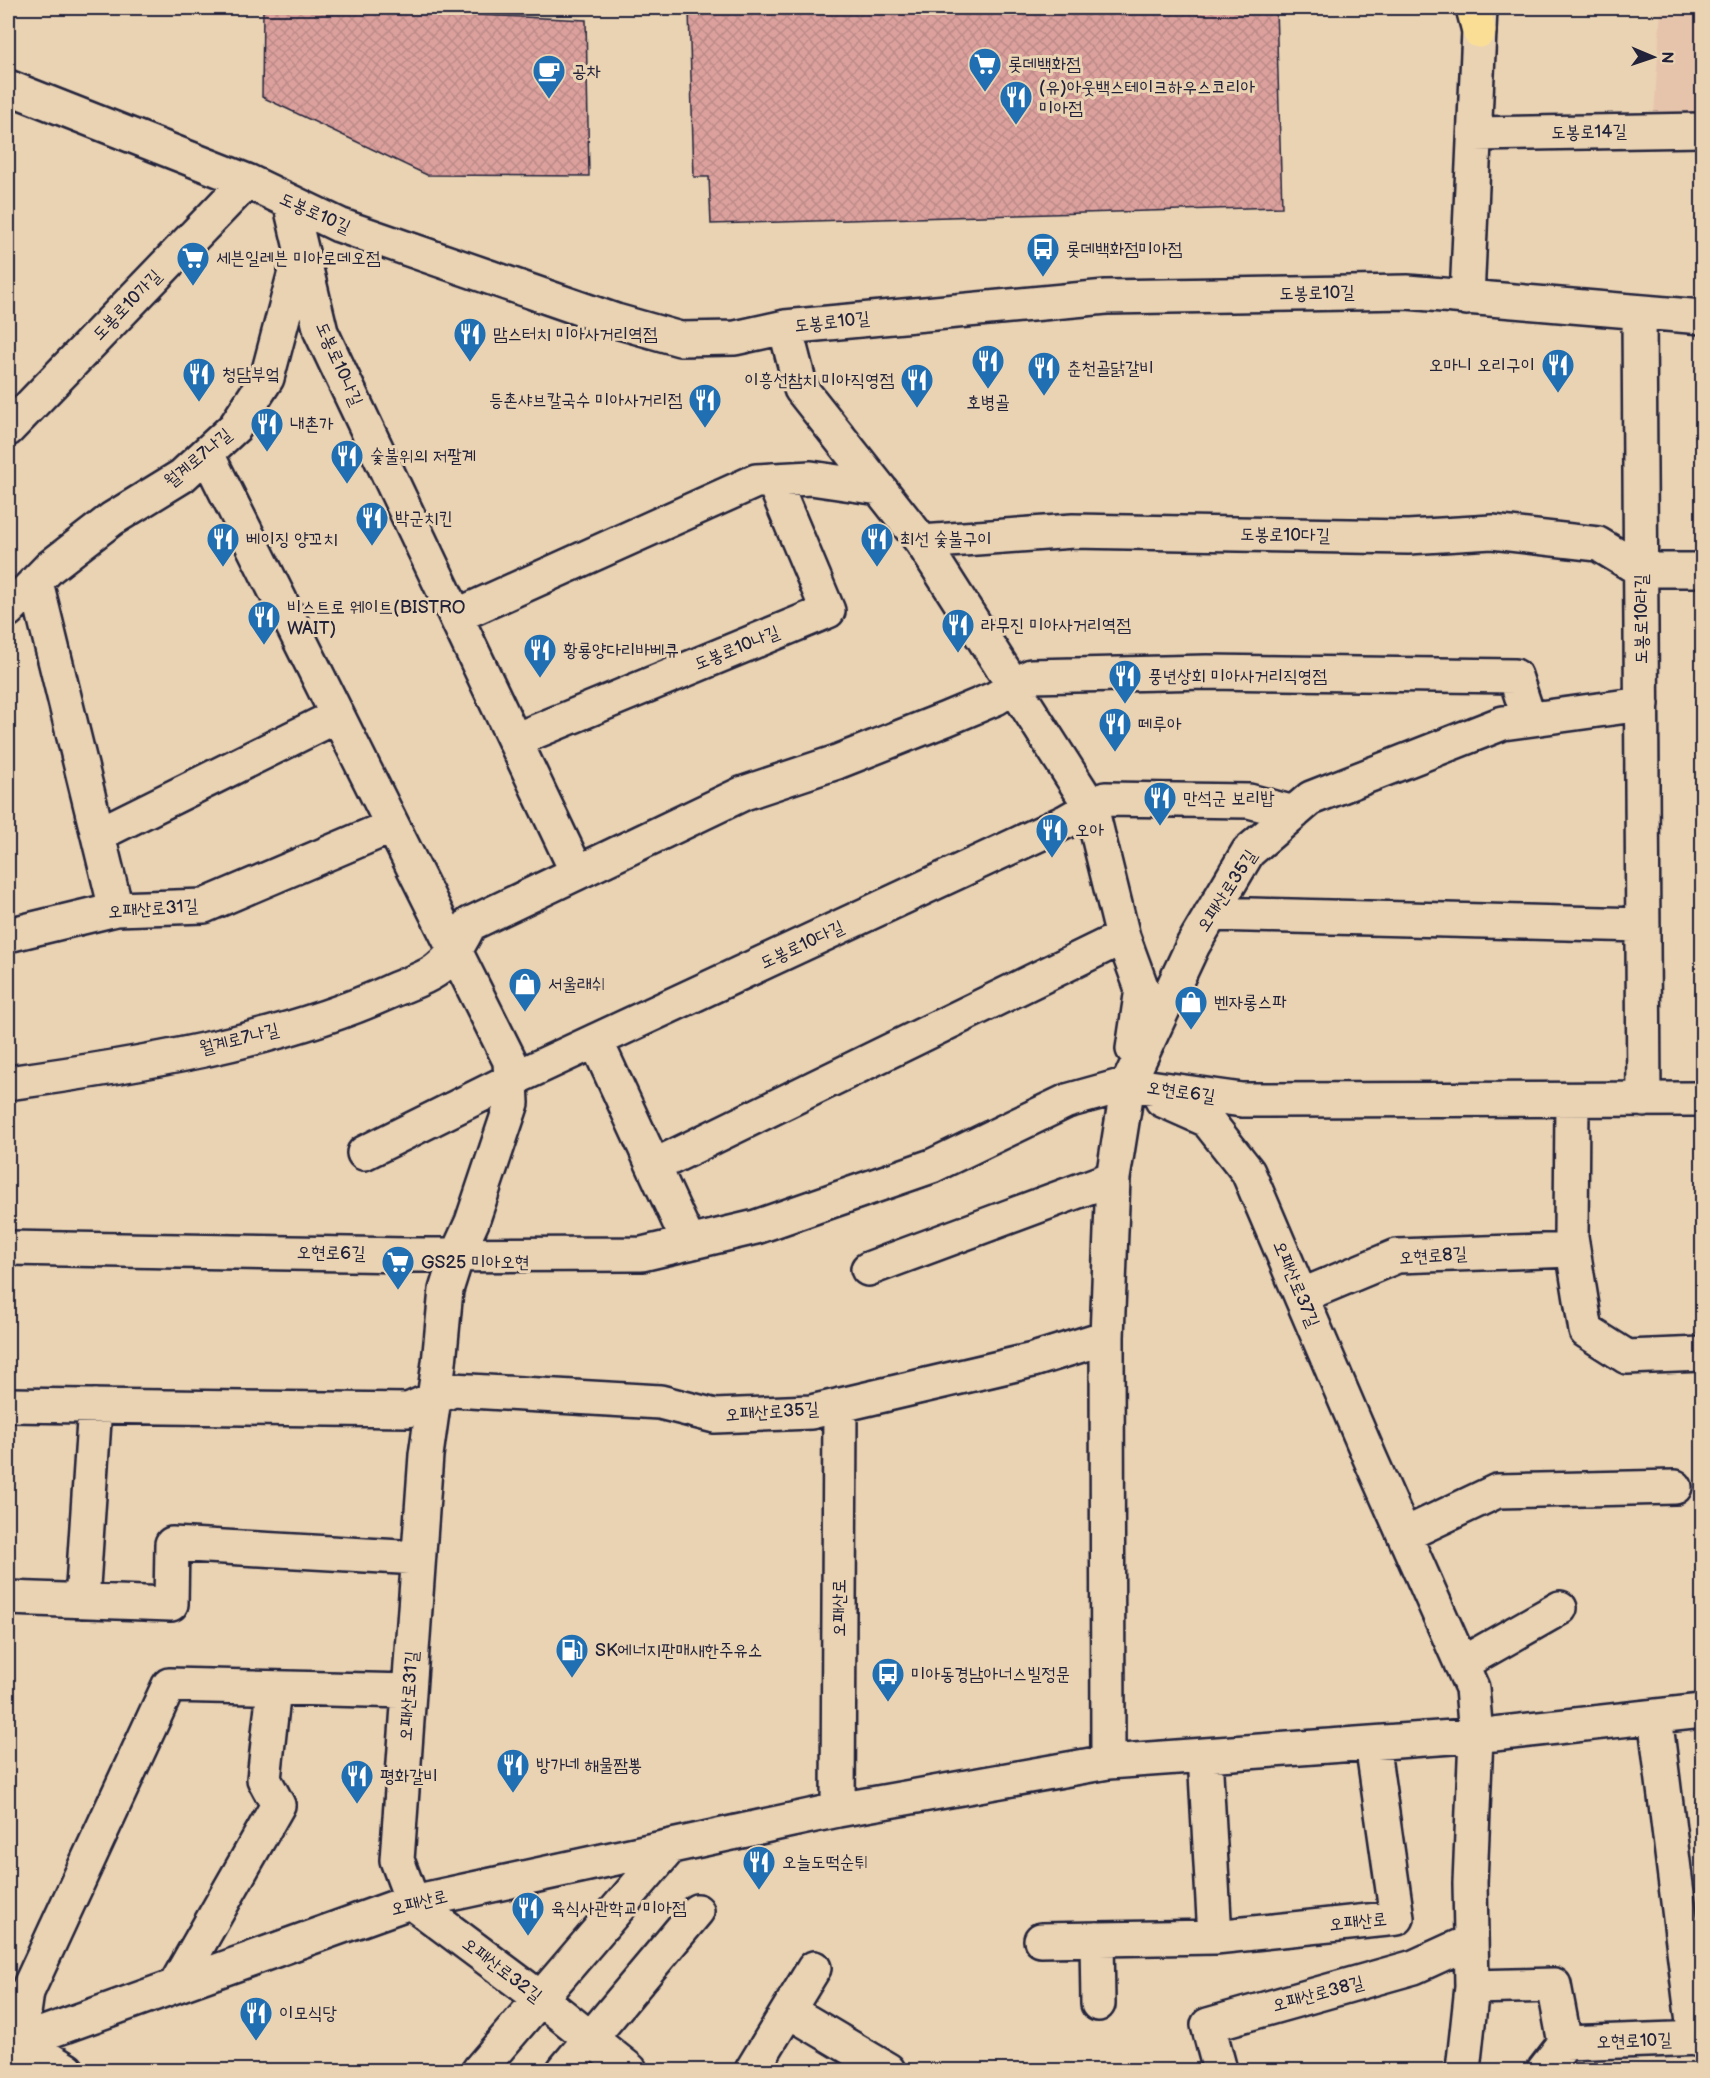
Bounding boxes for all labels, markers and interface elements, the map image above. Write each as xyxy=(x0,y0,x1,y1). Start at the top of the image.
north arrow xyxy=(1623,27,1683,87)
supermarket icon: 롯데백화점 xyxy=(967,46,1003,93)
text: N xyxy=(1657,51,1676,64)
cafe icon: 공차 xyxy=(531,53,567,100)
place label: 롯데백화점 xyxy=(1008,54,1081,75)
place label: 공차 xyxy=(572,61,601,82)
place label: (유)아웃백스테이크하우스코리아 미아점 xyxy=(1039,77,1255,119)
restaurant icon: (유)아웃백스테이크하우스코리아 미아점 xyxy=(998,79,1034,126)
street label: 도봉로14길 xyxy=(1551,121,1628,143)
street label: 도봉로10길 xyxy=(276,188,354,238)
bus stop icon: 롯데백화점미아점 xyxy=(1025,231,1061,278)
place label: 롯데백화점미아점 xyxy=(1066,239,1182,260)
supermarket icon: 세븐일레븐 미아로데오점 xyxy=(175,240,211,287)
place label: 세븐일레븐 미아로데오점 xyxy=(216,248,381,269)
street label: 도봉로10가길 xyxy=(88,265,166,345)
street label: 도봉로10길 xyxy=(1279,282,1355,304)
street label: 도봉로10길 xyxy=(793,308,871,336)
restaurant icon: 맘스터치 미아사거리역점 xyxy=(452,316,488,363)
street label: 도봉로10나길 xyxy=(311,319,367,410)
place label: 맘스터치 미아사거리역점 xyxy=(493,324,658,345)
restaurant icon: 호병골 xyxy=(970,343,1006,390)
restaurant icon: 오마니 오리구이 xyxy=(1540,347,1576,394)
restaurant icon: 춘천골닭갈비 xyxy=(1026,350,1062,397)
place label: 오마니 오리구이 xyxy=(1429,355,1535,376)
restaurant icon: 청담부엌 xyxy=(181,356,217,403)
place label: 춘천골닭갈비 xyxy=(1067,358,1154,379)
restaurant icon: 이흥선참치 미아직영점 xyxy=(899,362,935,409)
place label: 청담부엌 xyxy=(222,364,280,385)
place label: 이흥선참치 미아직영점 xyxy=(744,370,895,391)
restaurant icon: 등촌샤브칼국수 미아사거리점 xyxy=(687,382,723,429)
place label: 등촌샤브칼국수 미아사거리점 xyxy=(489,390,683,411)
place label: 호병골 xyxy=(966,392,1010,413)
restaurant icon: 내촌가 xyxy=(249,406,285,453)
place label: 내촌가 xyxy=(290,414,334,435)
street label: 월계로7나길 xyxy=(160,424,236,492)
restaurant icon: 숯불위의 저팔계 xyxy=(329,438,365,485)
place label: 숯불위의 저팔계 xyxy=(370,446,476,467)
restaurant icon: 박군치킨 xyxy=(354,500,390,547)
place label: 박군치킨 xyxy=(395,508,453,529)
restaurant icon: 베이징 양꼬치 xyxy=(205,521,241,568)
restaurant icon: 최선 숯불구이 xyxy=(859,521,895,568)
street label: 도봉로10다길 xyxy=(1240,524,1331,546)
place label: 베이징 양꼬치 xyxy=(246,529,338,550)
place label: 최선 숯불구이 xyxy=(900,529,992,550)
street label: 도봉로10라길 xyxy=(1631,574,1652,664)
place label: 비스트로 웨이트(BISTRO WAIT) xyxy=(287,597,466,639)
restaurant icon: 비스트로 웨이트(BISTRO WAIT) xyxy=(246,599,282,646)
restaurant icon: 라무진 미아사거리역점 xyxy=(940,607,976,654)
place label: 라무진 미아사거리역점 xyxy=(981,615,1131,636)
street label: 도봉로10나길 xyxy=(691,621,783,675)
restaurant icon: 황룡양다리바베큐 xyxy=(522,632,558,679)
place label: 황룡양다리바베큐 xyxy=(563,640,679,661)
restaurant icon: 풍년상회 미아사거리직영점 xyxy=(1107,658,1143,705)
place label: 풍년상회 미아사거리직영점 xyxy=(1148,666,1327,687)
restaurant icon: 떼루아 xyxy=(1097,706,1133,753)
place label: 떼루아 xyxy=(1138,714,1182,735)
restaurant icon: 만석군 보리밥 xyxy=(1142,780,1178,827)
place label: 만석군 보리밥 xyxy=(1183,788,1275,809)
restaurant icon: 오아 xyxy=(1034,812,1070,859)
place label: 오아 xyxy=(1075,820,1104,841)
street label: 오패산로35길 xyxy=(1193,846,1262,936)
street label: 오패산로31길 xyxy=(107,895,199,923)
street label: 도봉로10다길 xyxy=(757,916,848,974)
shop icon: 서울래쉬 xyxy=(507,966,543,1013)
place label: 서울래쉬 xyxy=(548,974,606,995)
shop icon: 벤자롱스파 xyxy=(1173,984,1209,1031)
place label: 벤자롱스파 xyxy=(1214,992,1287,1013)
street label: 월계로7나길 xyxy=(197,1019,281,1059)
street label: 오현로6길 xyxy=(1145,1077,1217,1107)
street label: 오패산로37길 xyxy=(1268,1237,1324,1331)
street label: 오현로6길 xyxy=(296,1242,366,1264)
street label: 오현로8길 xyxy=(1398,1243,1468,1269)
supermarket icon: GS25 미아오현 xyxy=(380,1244,416,1291)
place label: GS25 미아오현 xyxy=(421,1252,529,1273)
street label: 오패산로35길 xyxy=(724,1398,820,1426)
street label: 오패산로 xyxy=(829,1579,850,1637)
fuel station icon: SK에너지판매새한주유소 xyxy=(554,1632,590,1679)
place label: SK에너지판매새한주유소 xyxy=(595,1640,762,1661)
street label: 오패산로31길 xyxy=(395,1650,423,1742)
bus stop icon: 미아동경남아너스빌정문 xyxy=(870,1656,906,1703)
place label: 미아동경남아너스빌정문 xyxy=(911,1664,1070,1685)
restaurant icon: 방가네 해물짬뽕 xyxy=(495,1747,531,1794)
place label: 방가네 해물짬뽕 xyxy=(536,1755,642,1776)
restaurant icon: 평화갈비 xyxy=(339,1758,375,1805)
place label: 평화갈비 xyxy=(380,1766,438,1787)
restaurant icon: 오늘도떡순튀 xyxy=(741,1844,777,1891)
place label: 오늘도떡순튀 xyxy=(782,1852,869,1873)
street label: 오패산로 xyxy=(388,1886,450,1920)
restaurant icon: 육식사관학교 미아점 xyxy=(510,1890,546,1937)
place label: 육식사관학교 미아점 xyxy=(551,1898,687,1919)
street label: 오패산로 xyxy=(1328,1909,1388,1935)
street label: 오패산로32길 xyxy=(458,1933,546,2007)
street label: 오패산로38길 xyxy=(1270,1972,1367,2016)
restaurant icon: 이모식당 xyxy=(238,1995,274,2042)
place label: 이모식당 xyxy=(279,2003,337,2024)
street label: 오현로10길 xyxy=(1596,2029,1673,2053)

